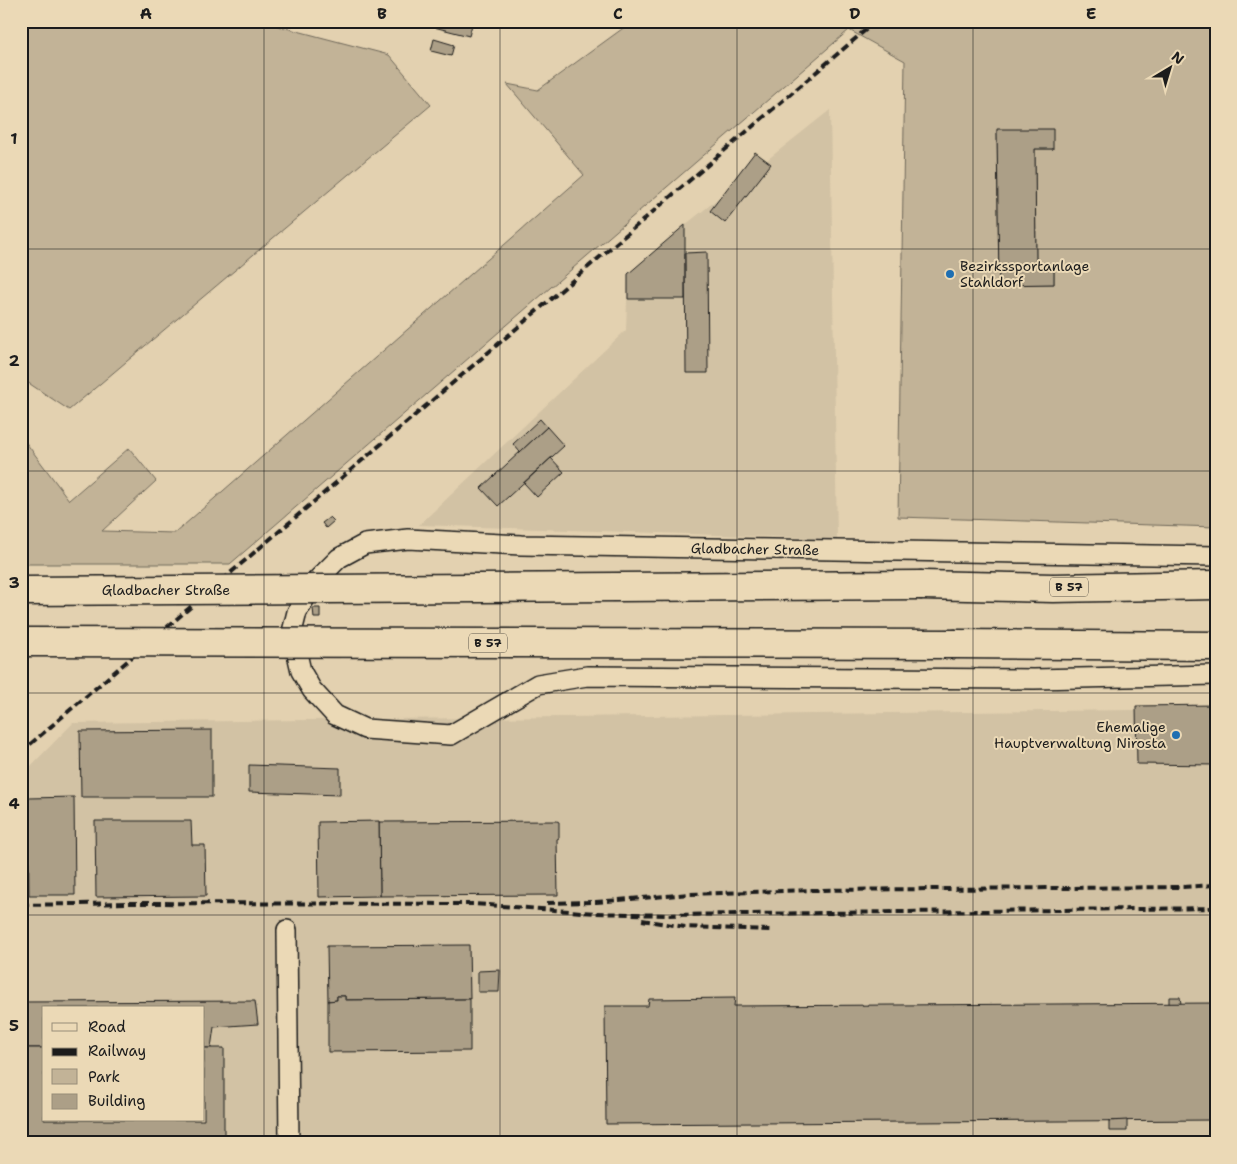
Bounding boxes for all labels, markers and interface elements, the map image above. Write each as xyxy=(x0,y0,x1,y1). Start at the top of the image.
text: A xyxy=(140,3,152,24)
text: B xyxy=(377,3,387,24)
text: C xyxy=(613,3,623,24)
text: D xyxy=(849,3,861,24)
text: E xyxy=(1086,3,1096,24)
north arrow xyxy=(1144,42,1194,92)
text: N xyxy=(1168,47,1188,68)
text: 1 xyxy=(10,128,18,149)
place label: Bezirkssportanlage Stahldorf xyxy=(960,257,1089,291)
marker: Bezirkssportanlage Stahldorf xyxy=(944,268,956,280)
text: 2 xyxy=(8,350,20,371)
street label: Gladbacher Straße xyxy=(691,539,819,559)
text: 3 xyxy=(8,572,20,593)
road number: B 57 xyxy=(1050,578,1088,596)
street label: Gladbacher Straße xyxy=(102,581,230,599)
road number: B 57 xyxy=(469,634,507,652)
place label: Ehemalige Hauptverwaltung Nirosta xyxy=(994,718,1166,752)
marker: Ehemalige Hauptverwaltung Nirosta xyxy=(1170,729,1182,741)
text: 4 xyxy=(8,793,20,814)
legend xyxy=(42,1006,205,1122)
text: 5 xyxy=(9,1015,19,1036)
text: Road xyxy=(88,1017,126,1037)
text: Railway xyxy=(88,1041,146,1061)
text: Park xyxy=(88,1067,120,1087)
text: Building xyxy=(88,1091,145,1111)

